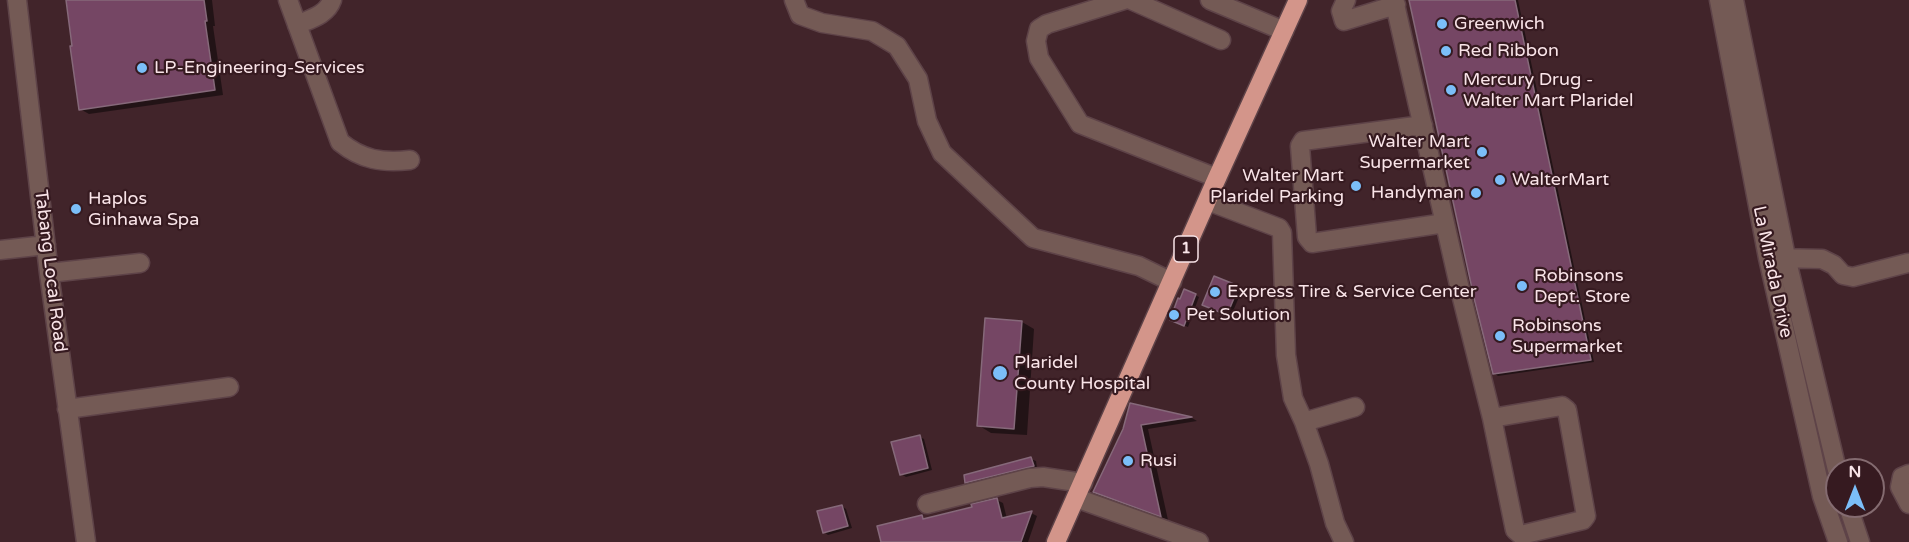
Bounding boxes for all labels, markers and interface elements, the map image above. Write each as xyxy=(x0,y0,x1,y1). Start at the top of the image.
place label: Greenwich xyxy=(1454,13,1545,35)
marker: Greenwich xyxy=(1435,17,1449,31)
place label: Red Ribbon xyxy=(1458,40,1559,62)
marker: Red Ribbon xyxy=(1439,44,1453,58)
place label: LP-Engineering-Services xyxy=(154,57,365,79)
marker: LP-Engineering-Services xyxy=(135,61,149,75)
place label: Mercury Drug - Walter Mart Plaridel xyxy=(1463,69,1634,112)
marker: Mercury Drug - Walter Mart Plaridel xyxy=(1444,83,1458,97)
place label: Walter Mart Supermarket xyxy=(1359,131,1470,174)
marker: Walter Mart Supermarket xyxy=(1475,145,1489,159)
place label: Walter Mart Plaridel Parking xyxy=(1210,165,1344,207)
place label: WalterMart xyxy=(1512,169,1609,191)
marker: WalterMart xyxy=(1493,173,1507,187)
marker: Walter Mart Plaridel Parking xyxy=(1349,179,1363,193)
place label: Handyman xyxy=(1371,182,1464,204)
marker: Handyman xyxy=(1469,186,1483,200)
place label: Haplos Ginhawa Spa xyxy=(88,188,199,230)
street label: Tabang Local Road xyxy=(29,189,71,353)
marker: Haplos Ginhawa Spa xyxy=(69,202,83,216)
street label: La Mirada Drive xyxy=(1747,204,1797,340)
road number: 1 xyxy=(1174,236,1198,262)
place label: Robinsons Dept. Store xyxy=(1534,265,1630,308)
marker: Robinsons Dept. Store xyxy=(1515,279,1529,293)
place label: Express Tire & Service Center xyxy=(1227,281,1477,303)
marker: Express Tire & Service Center xyxy=(1208,285,1222,299)
place label: Pet Solution xyxy=(1186,304,1290,326)
marker: Pet Solution xyxy=(1167,308,1181,322)
place label: Robinsons Supermarket xyxy=(1512,315,1623,358)
marker: Robinsons Supermarket xyxy=(1493,329,1507,343)
place label: Plaridel County Hospital xyxy=(1014,352,1150,394)
marker: Plaridel County Hospital xyxy=(991,364,1009,382)
place label: Rusi xyxy=(1140,450,1177,472)
marker: Rusi xyxy=(1121,454,1135,468)
north arrow xyxy=(1825,458,1885,518)
text: N xyxy=(1849,462,1861,482)

